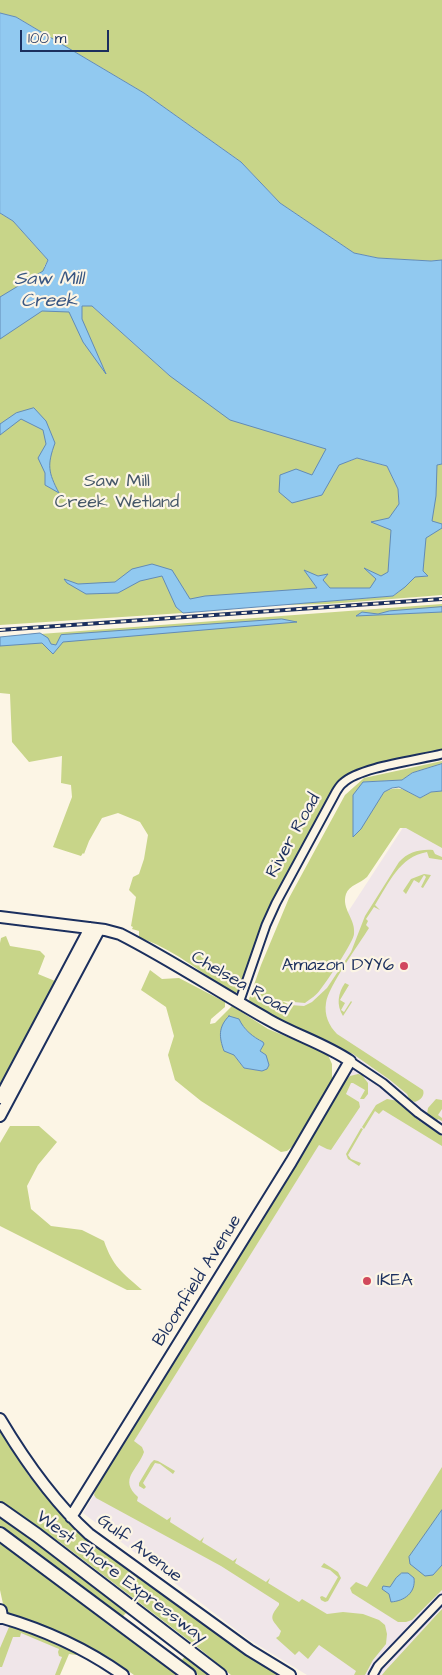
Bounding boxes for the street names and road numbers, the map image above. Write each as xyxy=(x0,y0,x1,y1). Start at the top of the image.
street label: River Road xyxy=(262,790,326,882)
street label: Chelsea Road xyxy=(187,947,293,1021)
street label: Bloomfield Avenue xyxy=(149,1211,247,1351)
street label: West Shore Expressway xyxy=(31,1507,211,1649)
street label: Gulf Avenue xyxy=(92,1510,186,1588)

